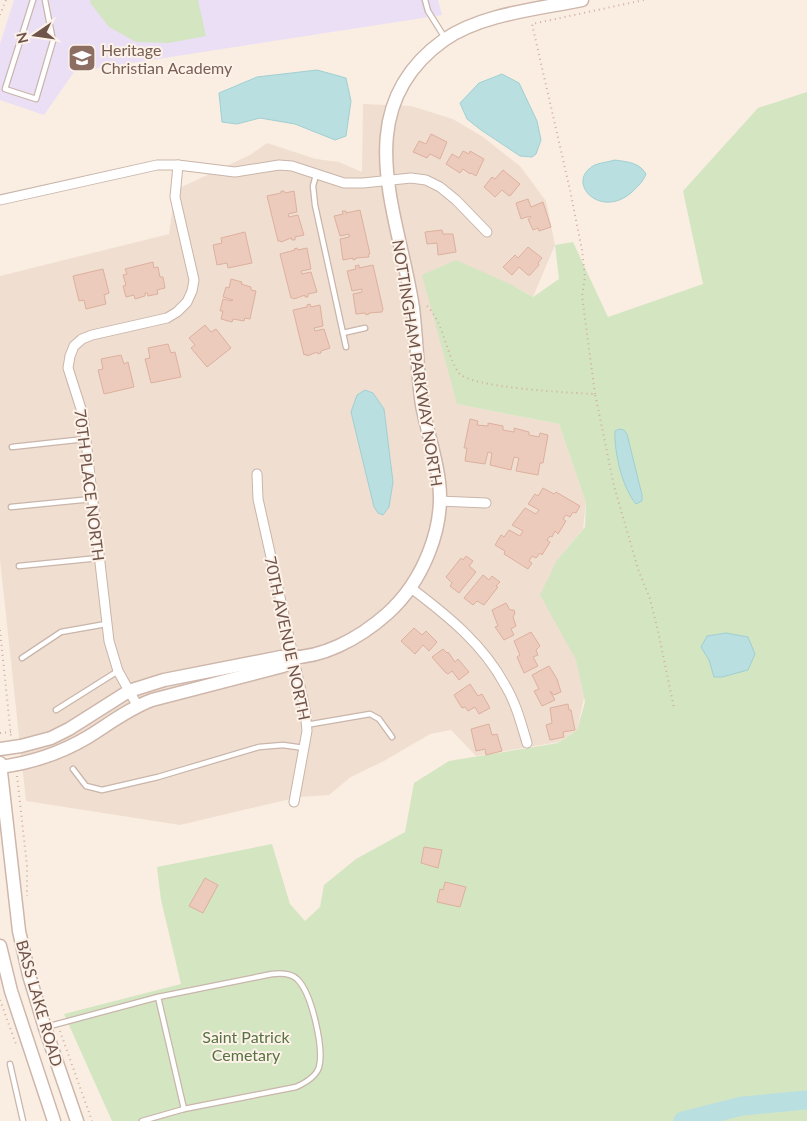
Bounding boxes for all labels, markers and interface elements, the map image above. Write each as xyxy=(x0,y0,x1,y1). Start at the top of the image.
north arrow xyxy=(10,10,60,60)
text: N xyxy=(12,31,31,45)
place label: Heritage Christian Academy xyxy=(101,40,233,77)
school or university icon: Heritage Christian Academy xyxy=(67,43,97,73)
street label: NOTTINGHAM PARKWAY NORTH xyxy=(389,238,447,488)
street label: 70TH PLACE NORTH xyxy=(71,408,109,562)
street label: 70TH AVENUE NORTH xyxy=(261,554,315,722)
street label: BASS LAKE ROAD xyxy=(13,937,67,1069)
park label: Saint Patrick Cemetary xyxy=(202,1027,291,1064)

